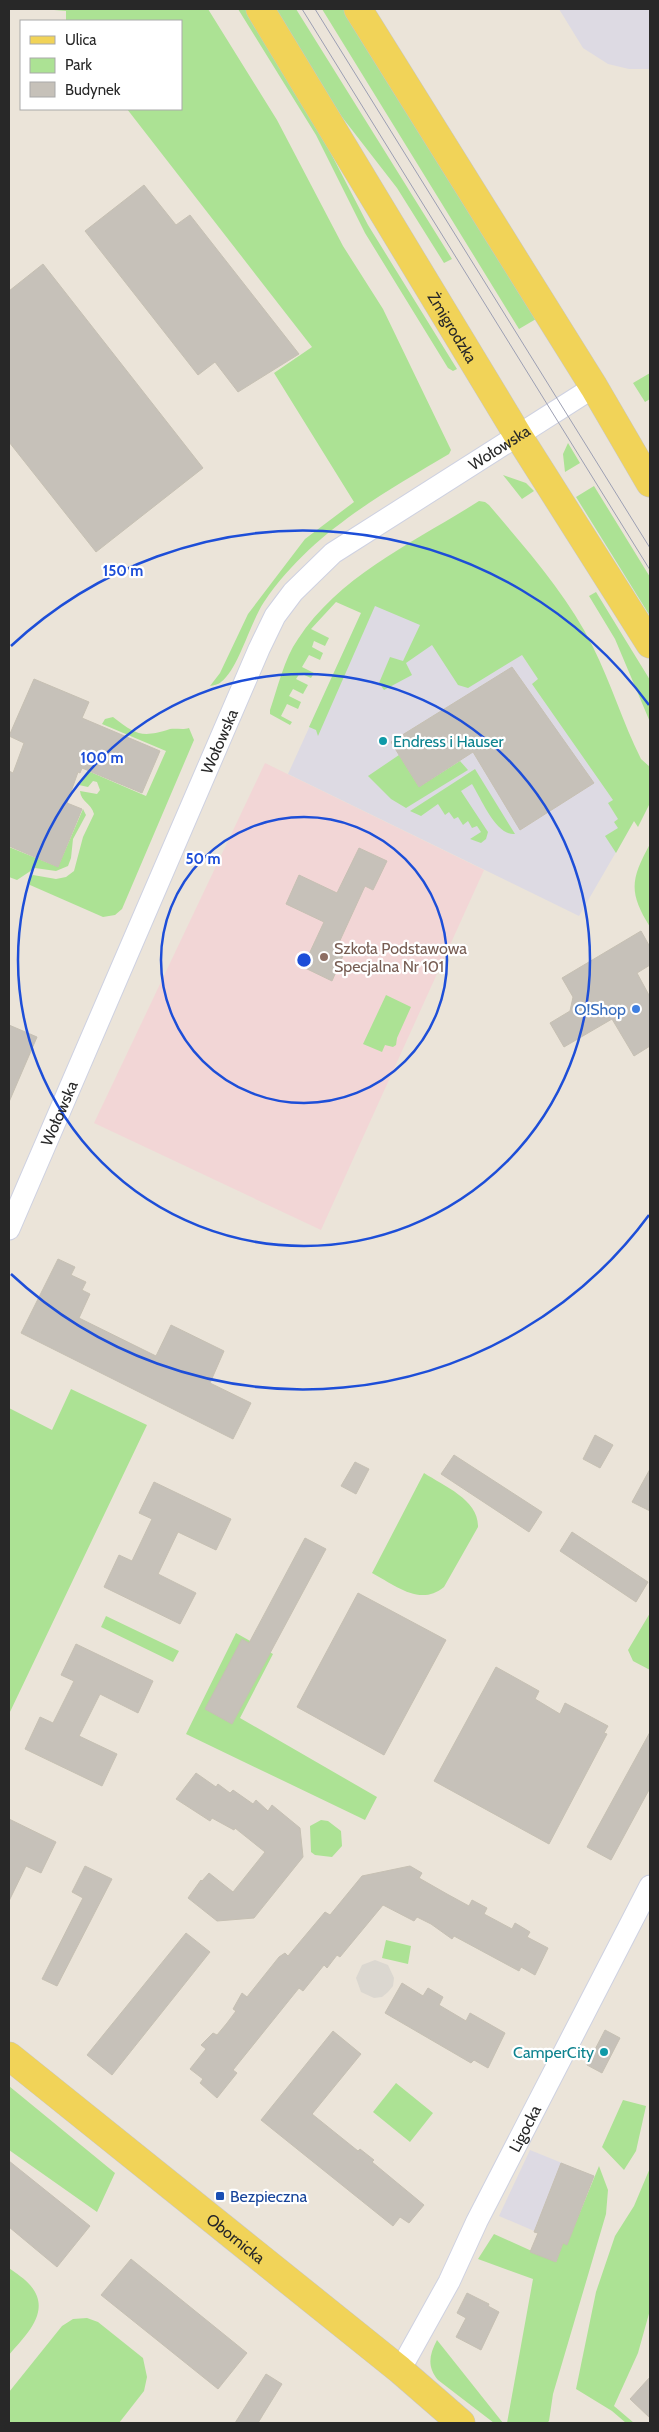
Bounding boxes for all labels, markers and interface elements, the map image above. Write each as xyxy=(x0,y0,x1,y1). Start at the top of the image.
legend xyxy=(20,20,182,110)
text: Ulica xyxy=(65,31,97,49)
text: Park xyxy=(65,56,92,74)
text: Budynek xyxy=(65,81,121,99)
street label: Żmigrodzka xyxy=(424,289,481,367)
street label: Wołowska xyxy=(465,421,534,474)
text: 150 m xyxy=(103,562,143,580)
street label: Wołowska xyxy=(197,706,242,777)
place label: Endress i Hauser xyxy=(393,732,504,751)
marker: Endress i Hauser xyxy=(377,735,389,747)
text: 100 m xyxy=(80,749,124,767)
text: 50 m xyxy=(185,850,221,868)
place label: Szkoła Podstawowa Specjalna Nr 101 xyxy=(334,939,467,976)
centre of rings xyxy=(295,951,313,969)
marker: Szkoła Podstawowa Specjalna Nr 101 xyxy=(318,951,330,963)
place label: O!Shop xyxy=(574,1000,626,1019)
marker: O!Shop xyxy=(630,1003,642,1015)
street label: Wołowska xyxy=(37,1078,82,1149)
place label: CamperCity xyxy=(513,2043,594,2062)
marker: CamperCity xyxy=(598,2046,610,2058)
street label: Ligocka xyxy=(505,2102,545,2155)
place label: Bezpieczna xyxy=(230,2187,308,2206)
marker: Bezpieczna xyxy=(214,2190,226,2202)
street label: Obornicka xyxy=(203,2209,269,2268)

